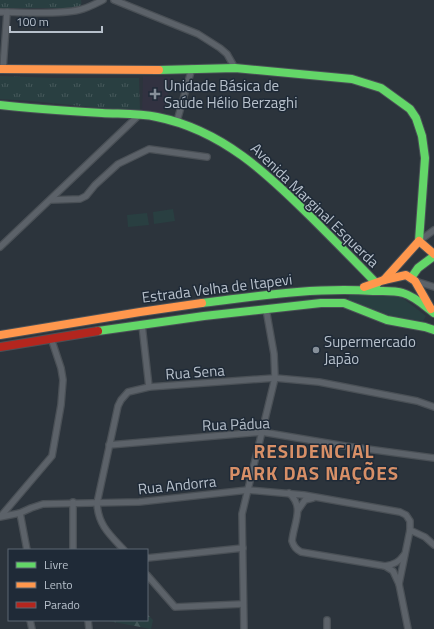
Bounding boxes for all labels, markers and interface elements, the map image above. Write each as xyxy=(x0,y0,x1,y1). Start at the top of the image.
scale bar xyxy=(10,8,102,34)
text: 100 m xyxy=(16,12,49,31)
place label: Unidade Básica de Saúde Hélio Berzaghi xyxy=(164,74,297,114)
marker: Unidade Básica de Saúde Hélio Berzaghi xyxy=(149,88,161,100)
street label: Avenida Marginal Esquerda xyxy=(245,137,385,273)
street label: Estrada Velha de Itapevi xyxy=(141,267,293,309)
place label: Supermercado Japão xyxy=(324,330,416,370)
marker: Supermercado Japão xyxy=(311,345,321,355)
street label: Rua Sena xyxy=(165,358,226,386)
street label: Rua Pádua xyxy=(202,411,271,437)
district label: RESIDENCIAL PARK DAS NAÇÕES xyxy=(229,436,399,487)
street label: Rua Andorra xyxy=(137,469,218,501)
legend xyxy=(8,549,148,621)
text: Livre xyxy=(44,555,68,574)
text: Lento xyxy=(44,575,73,594)
text: Parado xyxy=(44,595,80,614)

